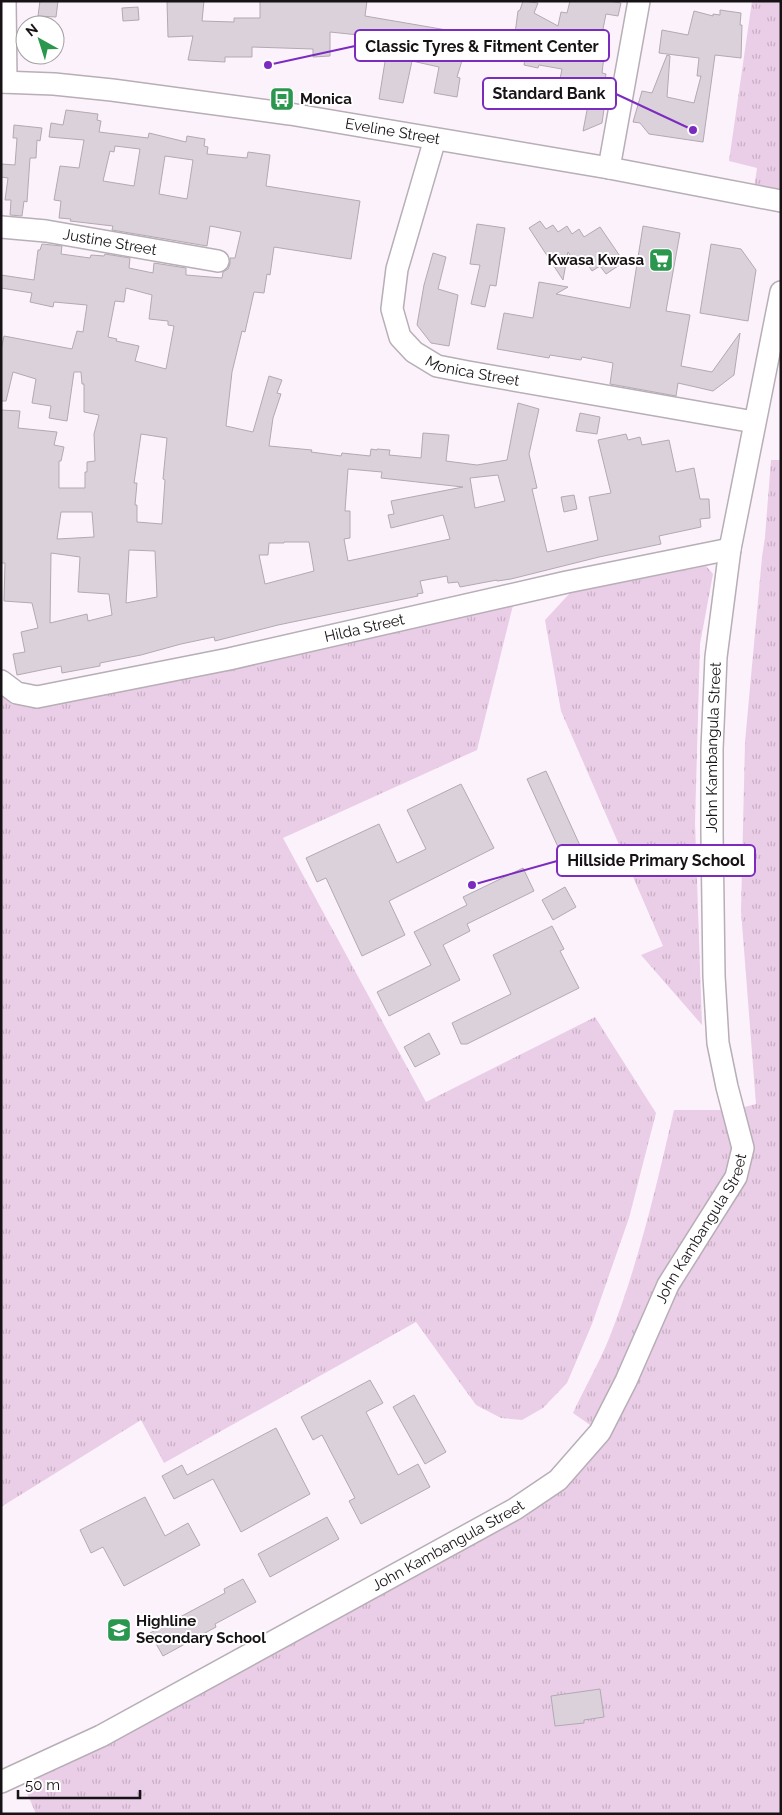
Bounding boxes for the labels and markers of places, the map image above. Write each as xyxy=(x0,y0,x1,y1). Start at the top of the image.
callout: Classic Tyres & Fitment Center xyxy=(355,30,609,61)
callout: Standard Bank xyxy=(483,78,616,109)
bus stop icon: Monica xyxy=(269,86,295,112)
place label: Monica xyxy=(300,90,352,108)
supermarket icon: Kwasa Kwasa xyxy=(648,247,674,273)
place label: Kwasa Kwasa xyxy=(547,251,644,269)
callout: Hillside Primary School xyxy=(557,845,755,876)
place label: Highline Secondary School xyxy=(136,1612,266,1647)
school or university icon: Highline Secondary School xyxy=(106,1617,132,1643)

